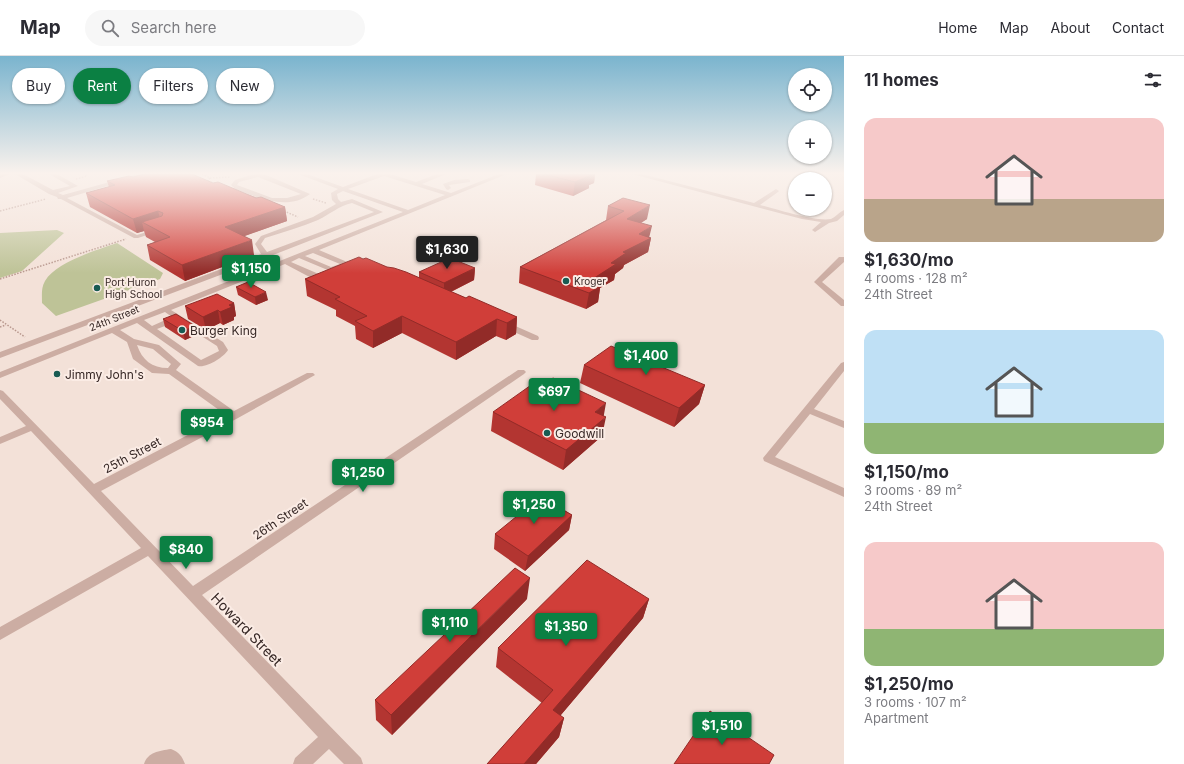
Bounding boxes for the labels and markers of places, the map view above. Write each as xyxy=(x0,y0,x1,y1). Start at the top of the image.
pin: $1,630 xyxy=(414,236,480,270)
pin: $1,150 xyxy=(218,255,284,289)
place label: Kroger xyxy=(574,275,606,287)
place label: Port Huron High School xyxy=(105,276,162,300)
marker: Kroger xyxy=(561,276,571,286)
marker: Port Huron High School xyxy=(92,283,102,293)
place label: Burger King xyxy=(190,323,257,338)
marker: Burger King xyxy=(177,325,187,335)
pin: $1,400 xyxy=(613,342,679,376)
place label: Jimmy John's xyxy=(65,367,144,382)
marker: Jimmy John's xyxy=(52,369,62,379)
pin: $697 xyxy=(530,378,578,412)
pin: $954 xyxy=(183,409,231,443)
place label: Goodwill xyxy=(555,426,604,441)
marker: Goodwill xyxy=(542,428,552,438)
pin: $1,250 xyxy=(330,459,396,493)
pin: $1,250 xyxy=(501,491,567,525)
pin: $840 xyxy=(162,536,210,570)
pin: $1,110 xyxy=(417,609,483,643)
pin: $1,350 xyxy=(533,613,599,647)
pin: $1,510 xyxy=(689,712,755,746)

